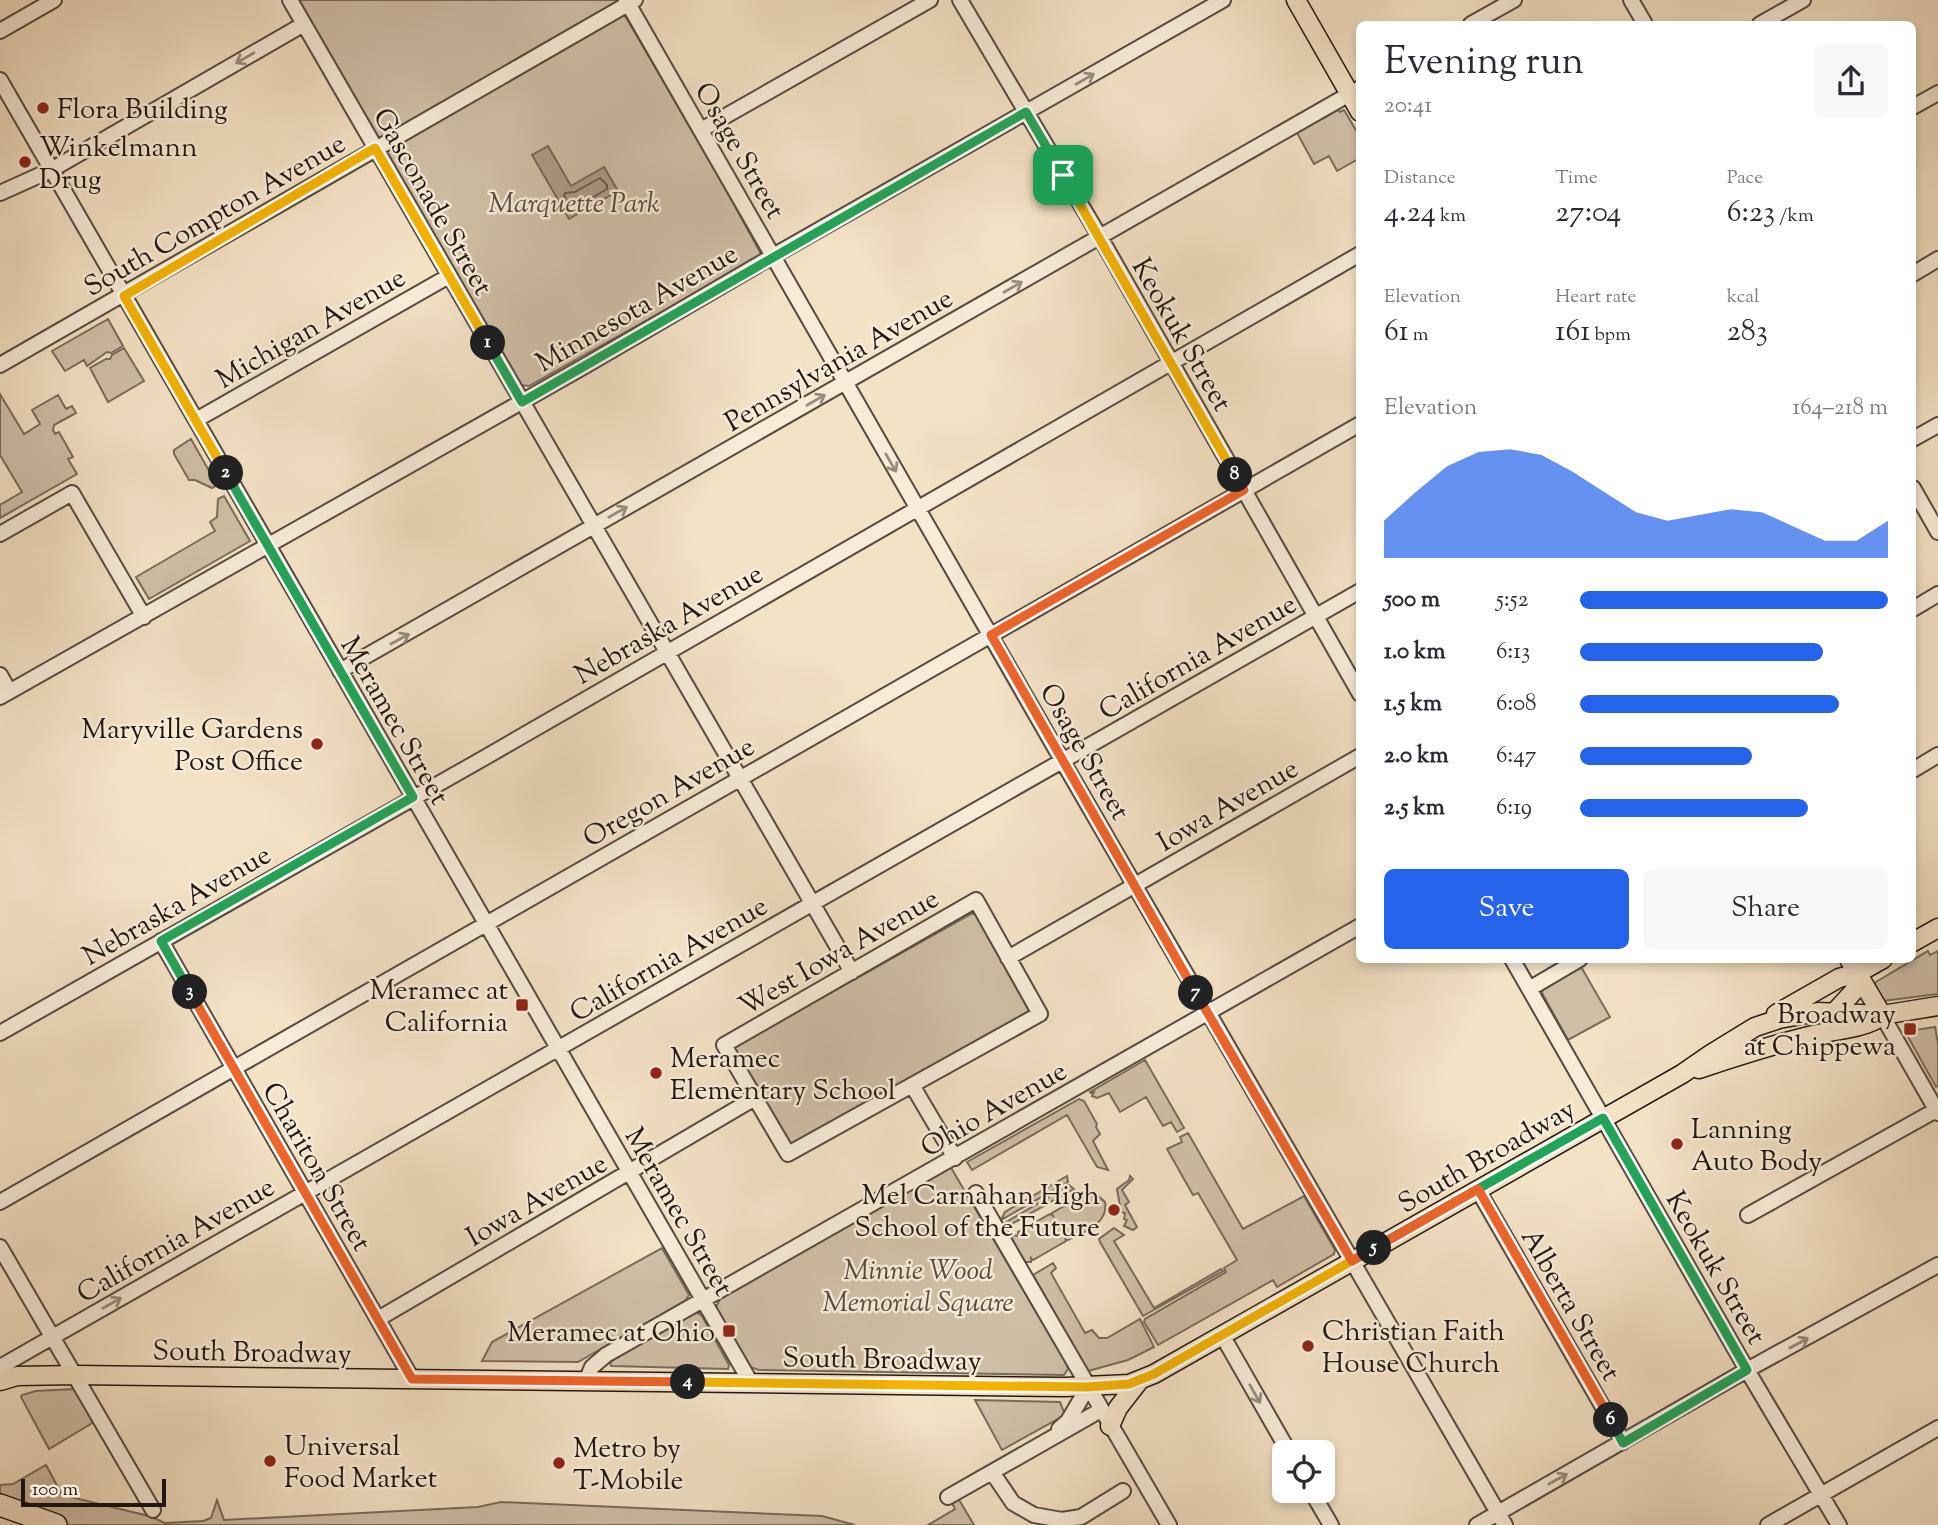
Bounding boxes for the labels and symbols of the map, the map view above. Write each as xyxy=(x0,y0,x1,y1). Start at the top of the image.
one-way arrow xyxy=(236,51,256,65)
one-way arrow xyxy=(1074,72,1094,86)
street label: Osage Street xyxy=(683,76,794,228)
place label: Flora Building xyxy=(57,91,228,131)
marker: Flora Building xyxy=(35,100,51,116)
street label: Gasconade Street xyxy=(361,101,502,304)
street label: South Compton Avenue xyxy=(77,125,354,308)
place label: Winkelmann Drug xyxy=(39,129,198,201)
pin xyxy=(1033,145,1093,205)
marker: Winkelmann Drug xyxy=(17,154,33,170)
park label: Marquette Park xyxy=(488,185,660,225)
street label: Minnesota Avenue xyxy=(529,235,746,384)
street label: Keokuk Street xyxy=(1120,251,1241,420)
street label: Michigan Avenue xyxy=(209,259,414,400)
one-way arrow xyxy=(1003,279,1023,293)
street label: Pennsylvania Avenue xyxy=(718,280,961,443)
pin: 1 xyxy=(470,326,505,360)
one-way arrow xyxy=(805,393,825,407)
one-way arrow xyxy=(884,453,898,473)
pin: 2 xyxy=(208,456,244,490)
pin: 8 xyxy=(1218,458,1252,492)
one-way arrow xyxy=(608,505,628,519)
street label: Nebraska Avenue xyxy=(568,555,771,696)
street label: California Avenue xyxy=(1092,586,1305,732)
street label: Meramec Street xyxy=(329,630,458,814)
one-way arrow xyxy=(389,632,410,645)
street label: Osage Street xyxy=(1028,677,1139,829)
place label: Maryville Gardens Post Office xyxy=(81,711,303,783)
street label: Oregon Avenue xyxy=(576,728,763,859)
marker: Maryville Gardens Post Office xyxy=(309,736,325,752)
street label: Iowa Avenue xyxy=(1150,750,1307,863)
street label: Nebraska Avenue xyxy=(76,836,279,977)
street label: West Iowa Avenue xyxy=(732,880,947,1027)
street label: California Avenue xyxy=(563,888,776,1034)
place label: Meramec at California xyxy=(369,972,508,1044)
pin: 3 xyxy=(172,974,208,1010)
pin: 7 xyxy=(1178,976,1214,1010)
place label: Broadway at Chippewa xyxy=(1744,996,1896,1068)
marker: Meramec at California xyxy=(514,997,530,1013)
marker: Broadway at Chippewa xyxy=(1902,1021,1918,1037)
place label: Meramec Elementary School xyxy=(670,1040,896,1112)
street label: Ohio Avenue xyxy=(914,1053,1075,1169)
marker: Meramec Elementary School xyxy=(648,1065,664,1081)
street label: Chariton Street xyxy=(251,1075,380,1260)
street label: South Broadway xyxy=(1391,1090,1584,1225)
place label: Lanning Auto Body xyxy=(1691,1111,1822,1183)
street label: Meramec Street xyxy=(613,1121,742,1305)
marker: Lanning Auto Body xyxy=(1669,1136,1685,1152)
street label: Iowa Avenue xyxy=(459,1145,616,1258)
street label: California Avenue xyxy=(70,1169,283,1315)
place label: Mel Carnahan High School of the Future xyxy=(854,1177,1100,1249)
street label: Keokuk Street xyxy=(1654,1184,1775,1353)
marker: Mel Carnahan High School of the Future xyxy=(1106,1202,1122,1218)
street label: Alberta Street xyxy=(1509,1222,1630,1390)
pin: 5 xyxy=(1356,1230,1392,1266)
park label: Minnie Wood Memorial Square xyxy=(822,1252,1014,1324)
one-way arrow xyxy=(102,1296,122,1310)
place label: Christian Faith House Church xyxy=(1322,1313,1505,1385)
place label: Meramec at Ohio xyxy=(507,1314,715,1354)
marker: Meramec at Ohio xyxy=(721,1323,737,1339)
street label: South Broadway xyxy=(152,1332,352,1376)
one-way arrow xyxy=(1788,1336,1808,1350)
marker: Christian Faith House Church xyxy=(1300,1338,1316,1354)
street label: South Broadway xyxy=(782,1339,982,1383)
pin: 4 xyxy=(670,1364,706,1400)
one-way arrow xyxy=(1249,1383,1262,1404)
pin: 6 xyxy=(1594,1402,1628,1438)
place label: Universal Food Market xyxy=(284,1428,438,1500)
place label: Metro by T-Mobile xyxy=(573,1430,684,1502)
marker: Universal Food Market xyxy=(262,1453,278,1469)
marker: Metro by T-Mobile xyxy=(551,1455,567,1471)
one-way arrow xyxy=(1547,1472,1568,1485)
scale bar xyxy=(21,1476,166,1508)

